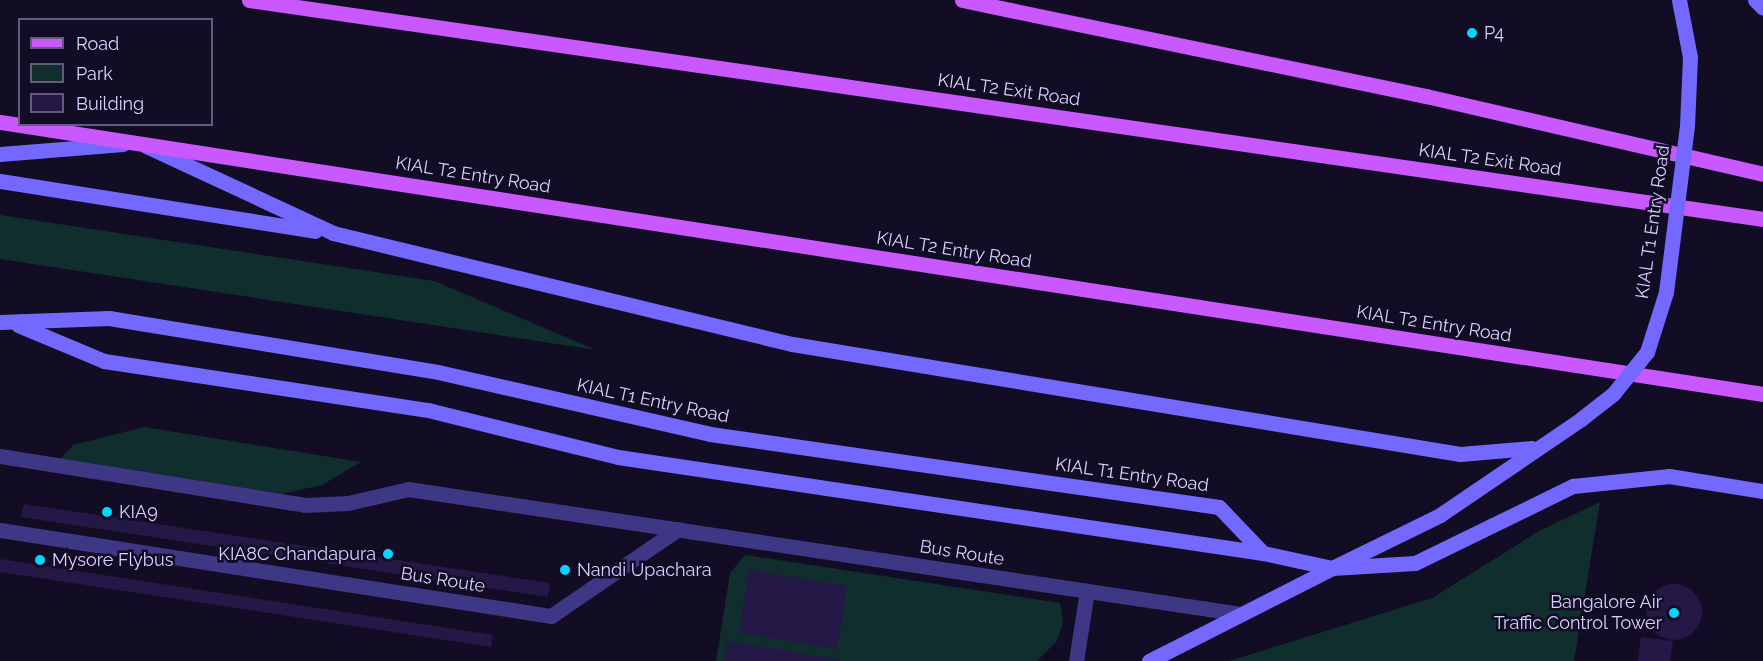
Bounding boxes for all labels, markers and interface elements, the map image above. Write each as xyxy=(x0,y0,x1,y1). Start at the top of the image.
legend xyxy=(18,18,213,126)
place label: P4 xyxy=(1484,22,1504,44)
marker: P4 xyxy=(1465,26,1479,40)
text: Road xyxy=(76,33,119,54)
text: Park xyxy=(76,63,113,84)
street label: KIAL T2 Exit Road xyxy=(936,69,1082,111)
text: Building xyxy=(76,93,144,114)
street label: KIAL T2 Exit Road xyxy=(1417,139,1563,181)
street label: KIAL T1 Entry Road xyxy=(1631,143,1675,301)
street label: KIAL T2 Entry Road xyxy=(393,152,553,198)
street label: KIAL T2 Entry Road xyxy=(874,227,1034,273)
street label: KIAL T2 Entry Road xyxy=(1354,301,1514,347)
street label: KIAL T1 Entry Road xyxy=(574,374,732,428)
street label: KIAL T1 Entry Road xyxy=(1053,453,1211,497)
place label: KIA9 xyxy=(119,501,158,523)
marker: KIA9 xyxy=(100,505,114,519)
street label: Bus Route xyxy=(918,536,1006,570)
place label: KIA8C Chandapura xyxy=(218,543,376,565)
marker: KIA8C Chandapura xyxy=(381,547,395,561)
place label: Mysore Flybus xyxy=(52,549,173,571)
marker: Mysore Flybus xyxy=(33,553,47,567)
place label: Nandi Upachara xyxy=(577,559,712,581)
street label: Bus Route xyxy=(399,563,487,597)
marker: Nandi Upachara xyxy=(558,563,572,577)
place label: Bangalore Air Traffic Control Tower xyxy=(1493,592,1662,634)
marker: Bangalore Air Traffic Control Tower xyxy=(1667,606,1681,620)

